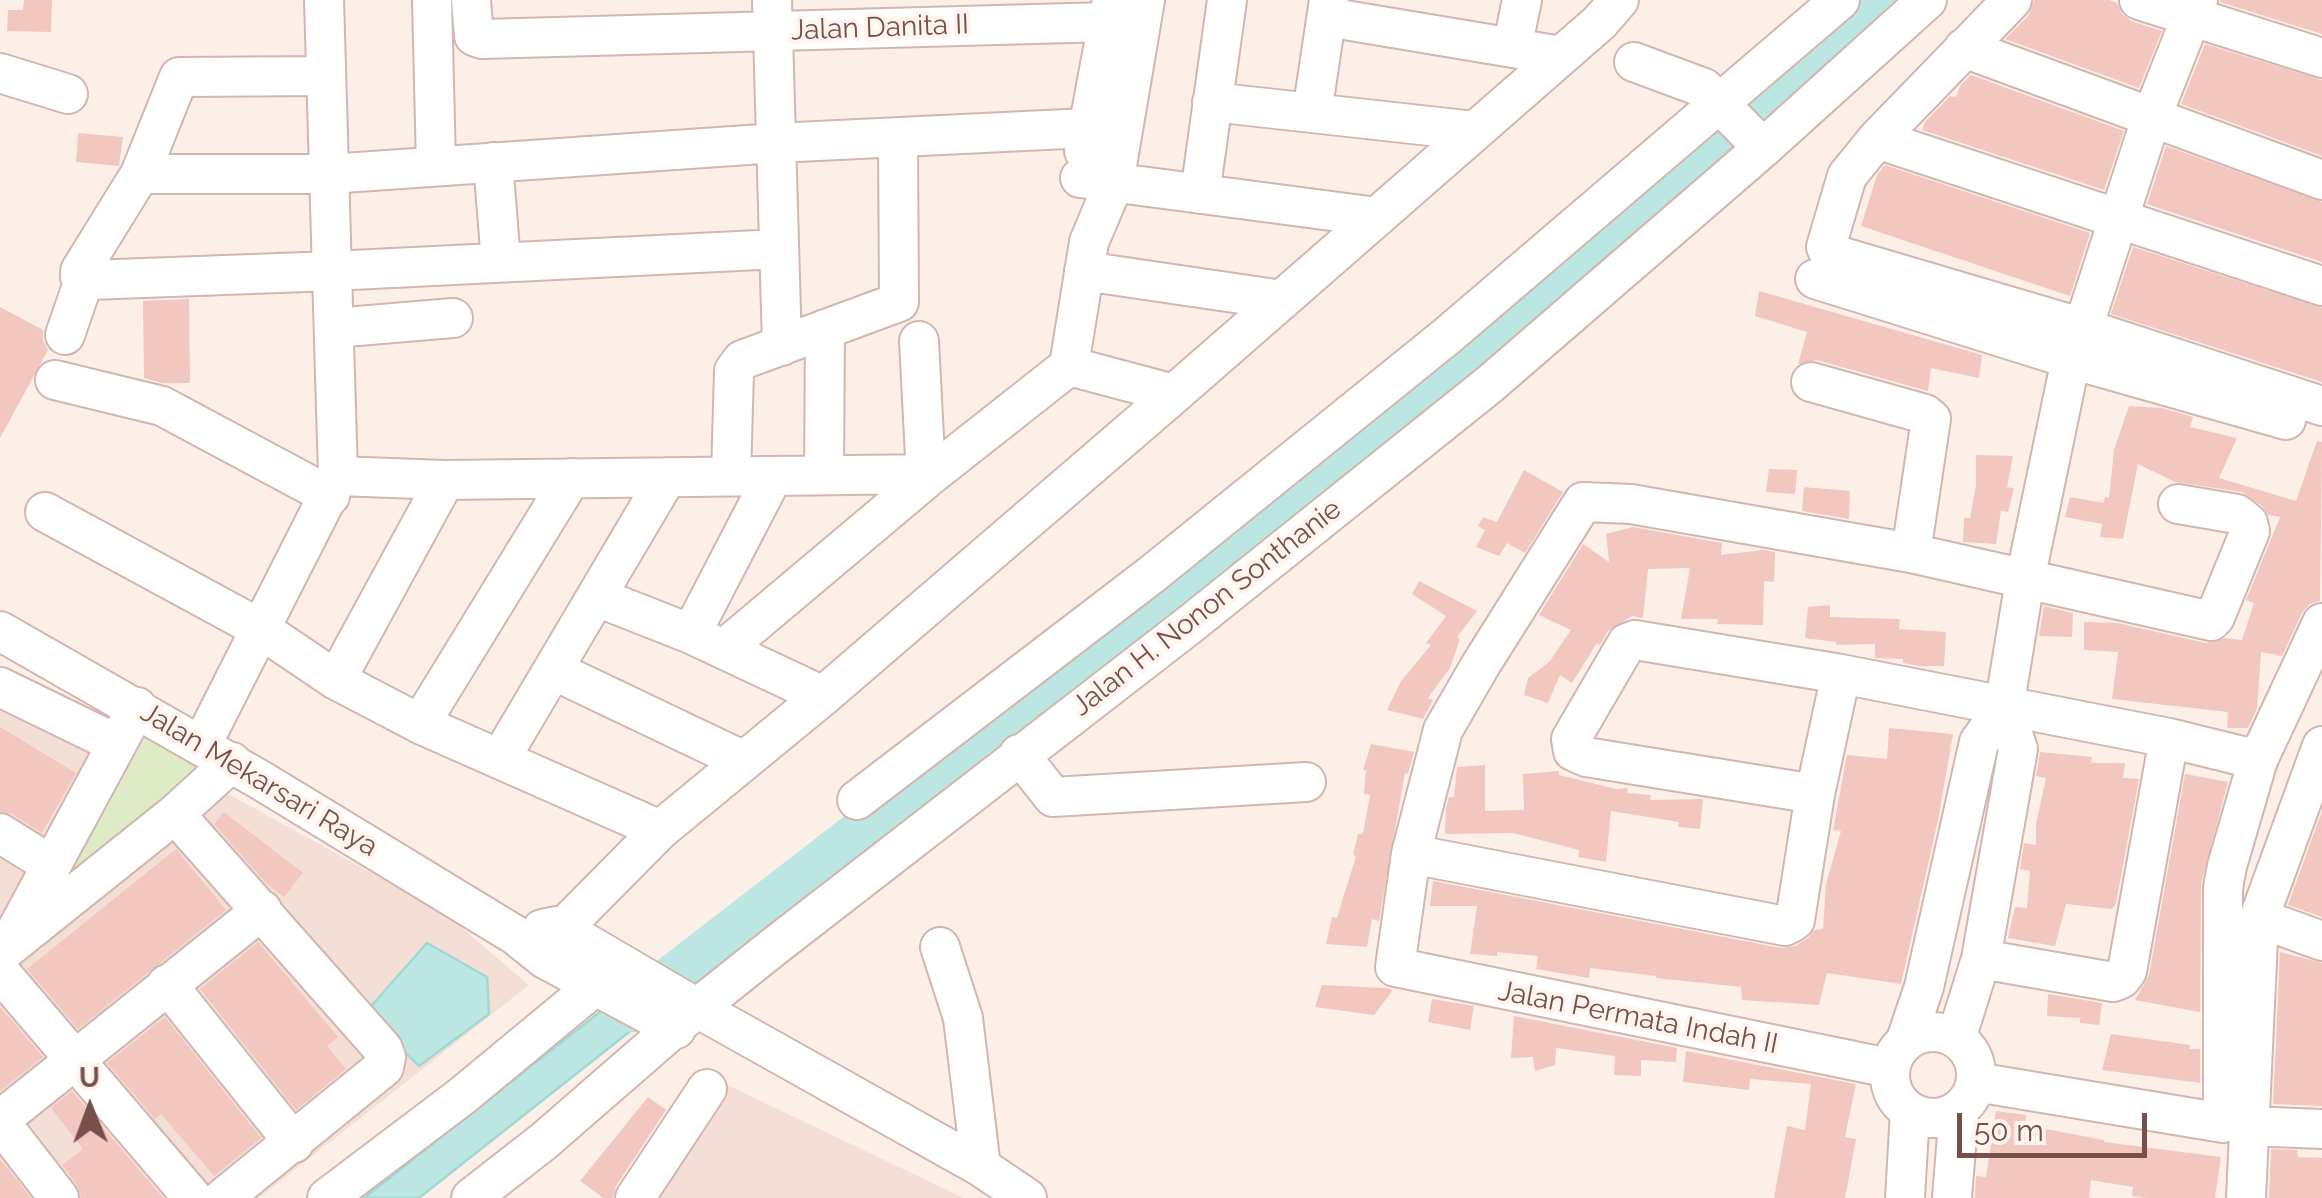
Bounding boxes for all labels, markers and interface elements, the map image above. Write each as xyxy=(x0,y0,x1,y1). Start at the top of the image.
street label: Jalan Danita II xyxy=(790,8,970,48)
street label: Jalan H. Nonon Sonthanie xyxy=(1066,493,1348,723)
street label: Jalan Mekarsari Raya xyxy=(135,696,383,864)
street label: Jalan Permata Indah II xyxy=(1495,974,1781,1062)
north arrow xyxy=(40,1058,140,1158)
text: U xyxy=(79,1061,100,1094)
scale bar xyxy=(1962,1093,2152,1155)
text: 50 m xyxy=(1974,1113,2044,1148)

